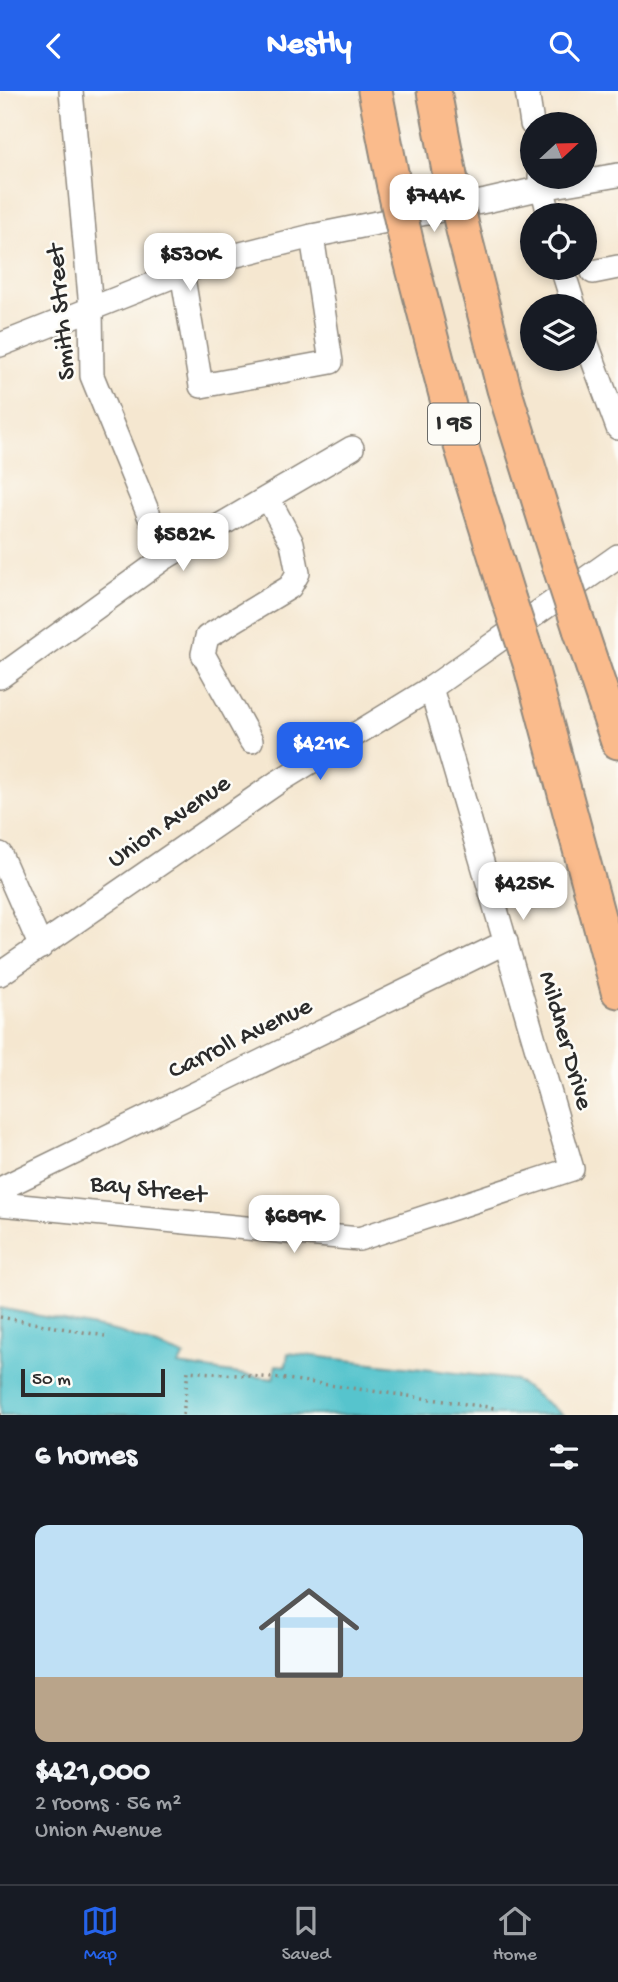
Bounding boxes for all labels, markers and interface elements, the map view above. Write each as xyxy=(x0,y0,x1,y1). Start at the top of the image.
icon: back xyxy=(35,27,73,65)
text: Nestly xyxy=(266,27,352,65)
icon: search xyxy=(545,27,583,65)
north arrow xyxy=(520,112,597,189)
map controls xyxy=(520,112,597,371)
pin: $744K xyxy=(385,174,483,234)
text: $744K xyxy=(406,183,462,210)
button: locate xyxy=(520,203,597,280)
pin: $530K xyxy=(141,233,239,293)
street label: Smith Street xyxy=(41,240,84,381)
text: $530K xyxy=(160,242,220,269)
button: layers xyxy=(520,294,597,371)
road number: I 95 xyxy=(428,403,480,445)
pin: $582K xyxy=(134,513,232,573)
text: $582K xyxy=(154,522,212,549)
pin: $421K xyxy=(271,723,369,782)
text: $421K xyxy=(293,731,347,758)
street label: Union Avenue xyxy=(102,769,238,877)
pin: $425K xyxy=(474,863,572,922)
text: $425K xyxy=(494,871,552,898)
street label: Mildner Drive xyxy=(529,968,599,1114)
street label: Carroll Avenue xyxy=(164,992,319,1088)
street label: Bay Street xyxy=(88,1169,210,1213)
pin: $689K xyxy=(245,1195,343,1255)
text: $689K xyxy=(265,1204,323,1231)
scale bar xyxy=(21,1366,164,1398)
text: 50 m xyxy=(32,1369,71,1392)
icon: filters xyxy=(545,1438,583,1476)
text: 6 homes xyxy=(35,1440,137,1475)
icon: home xyxy=(246,1570,372,1696)
text: $421,000 xyxy=(35,1756,150,1791)
text: 2 rooms · 56 m² xyxy=(35,1791,181,1818)
text: Union Avenue xyxy=(35,1818,162,1845)
tab: Map xyxy=(81,1902,119,1967)
tab: Saved xyxy=(282,1902,330,1967)
tab: Home xyxy=(493,1902,537,1967)

